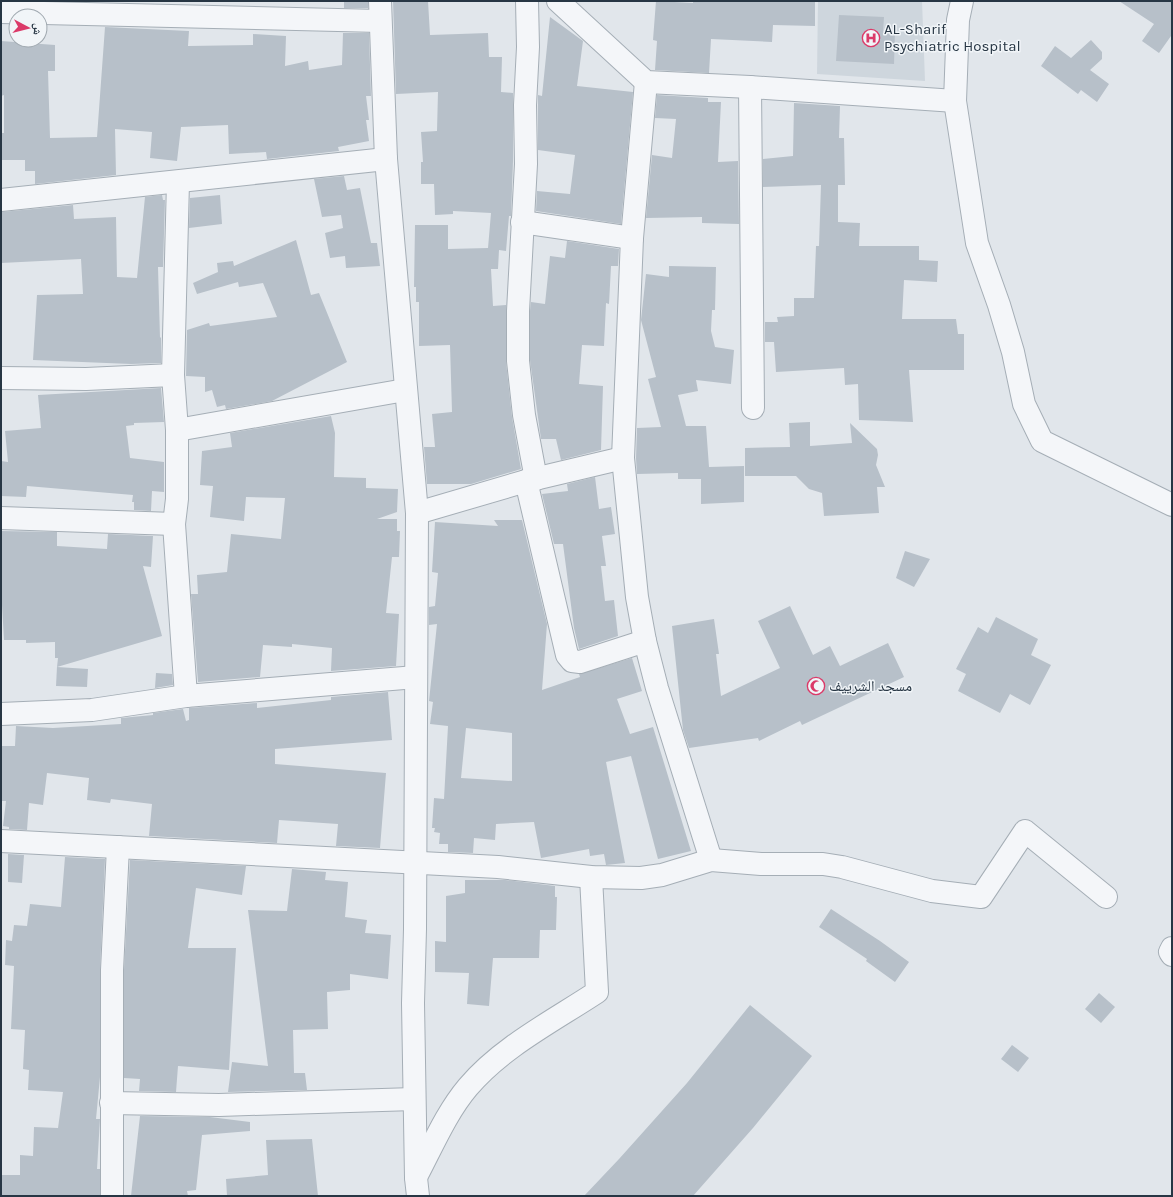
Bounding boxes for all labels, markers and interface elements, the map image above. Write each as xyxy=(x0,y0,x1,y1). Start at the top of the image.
north arrow xyxy=(8,8,48,48)
place label: AL-Sharif Psychiatric Hospital xyxy=(884,20,1021,55)
text: ش xyxy=(29,22,45,36)
hospital icon: AL-Sharif Psychiatric Hospital xyxy=(861,28,881,48)
mosque icon: مسجد الشرييف xyxy=(806,676,826,696)
place label: مسجد الشرييف xyxy=(829,677,912,695)

